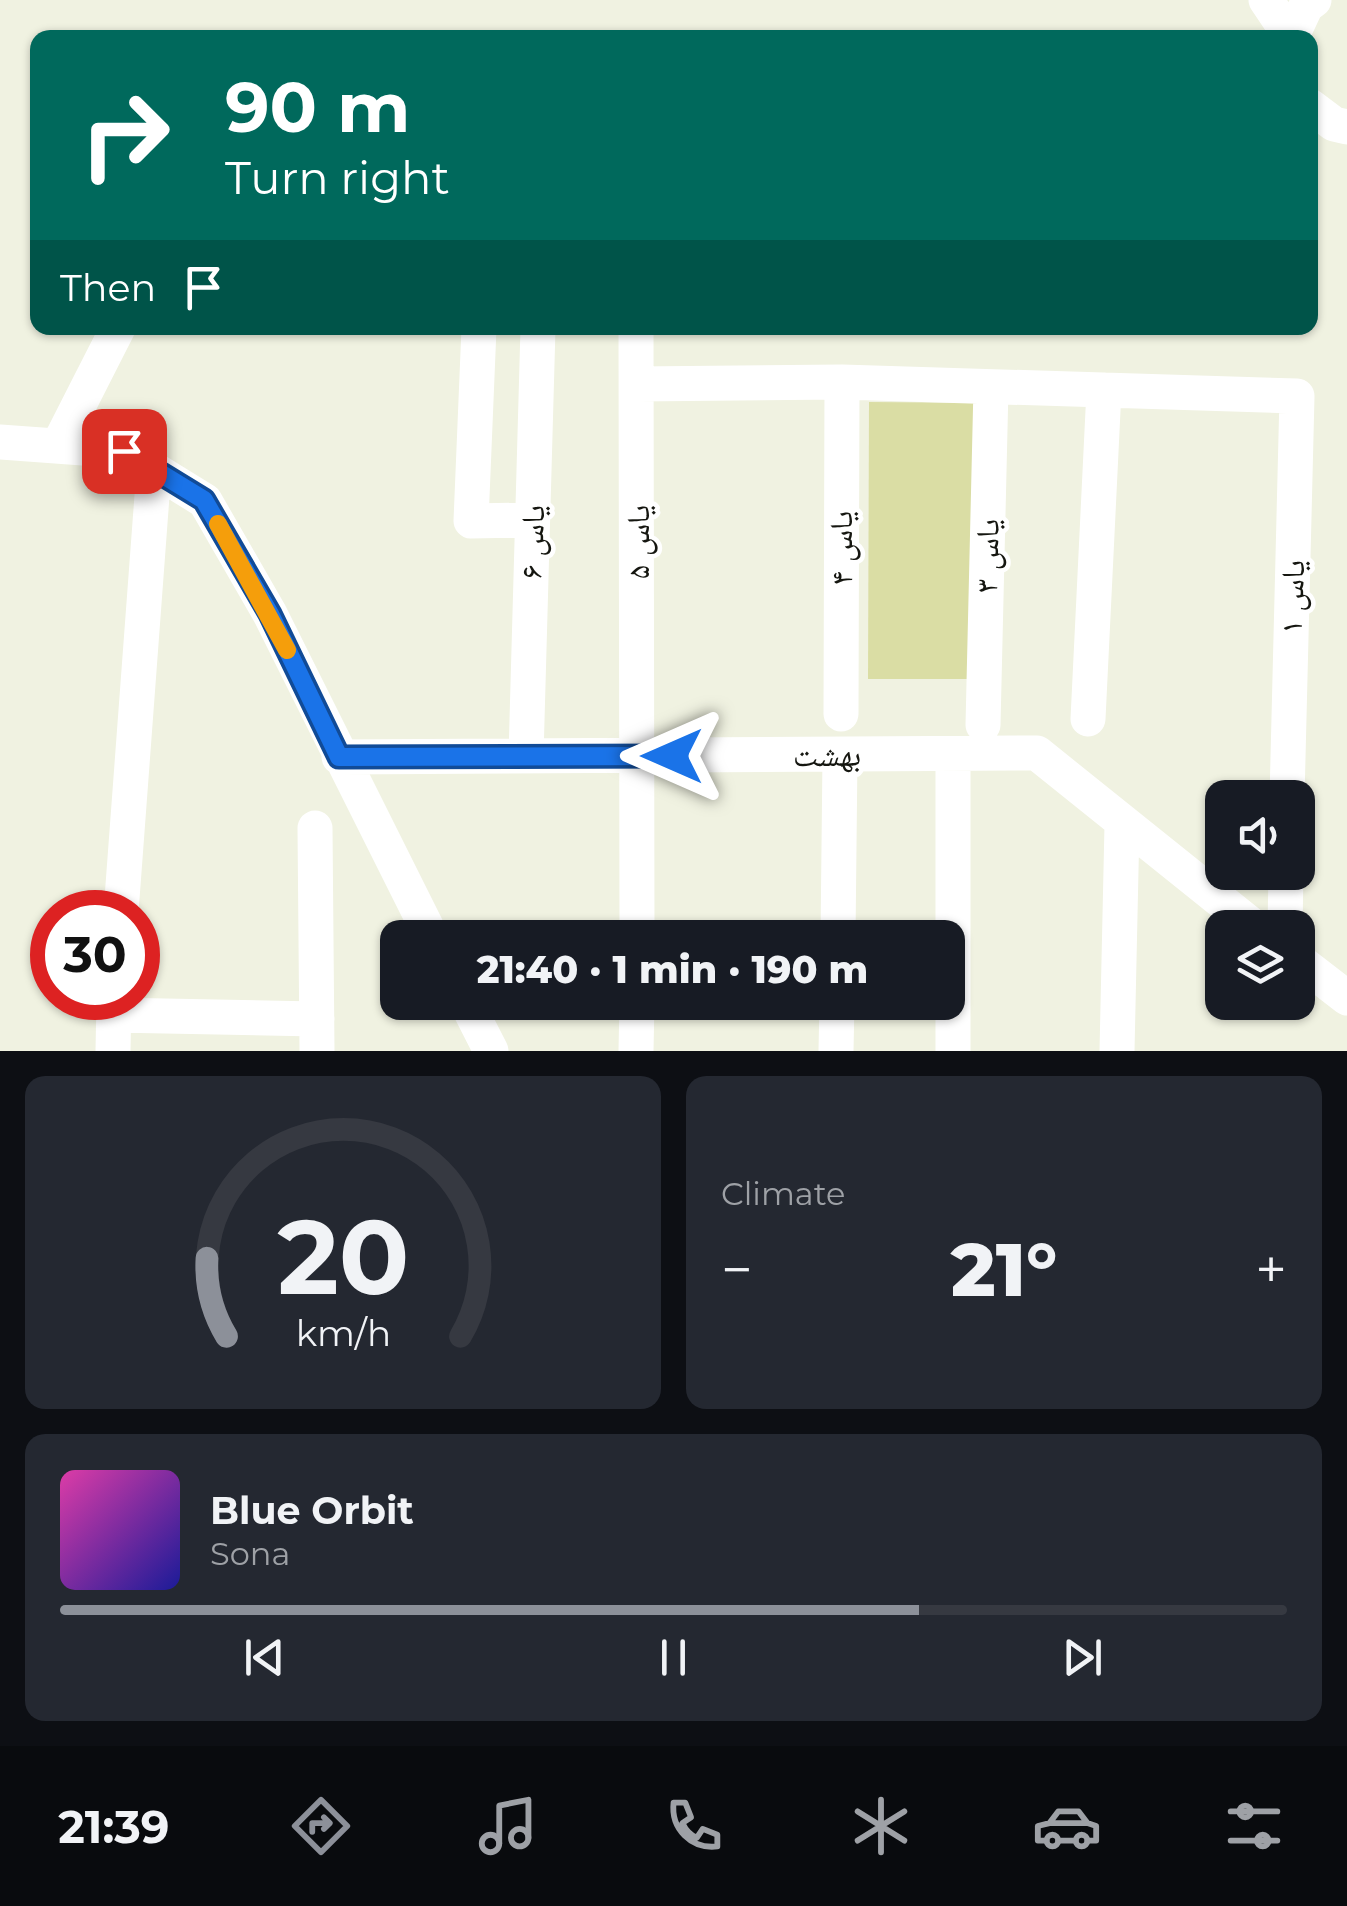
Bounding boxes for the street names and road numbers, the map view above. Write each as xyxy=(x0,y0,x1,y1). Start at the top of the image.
street label: یاس ۶ xyxy=(511,504,553,580)
street label: یاس ۵ xyxy=(618,505,658,579)
street label: یاس ۴ xyxy=(821,511,861,585)
street label: یاس ۳ xyxy=(966,519,1008,593)
street label: یاس ۱ xyxy=(1271,559,1313,635)
street label: بهشت xyxy=(792,734,862,775)

